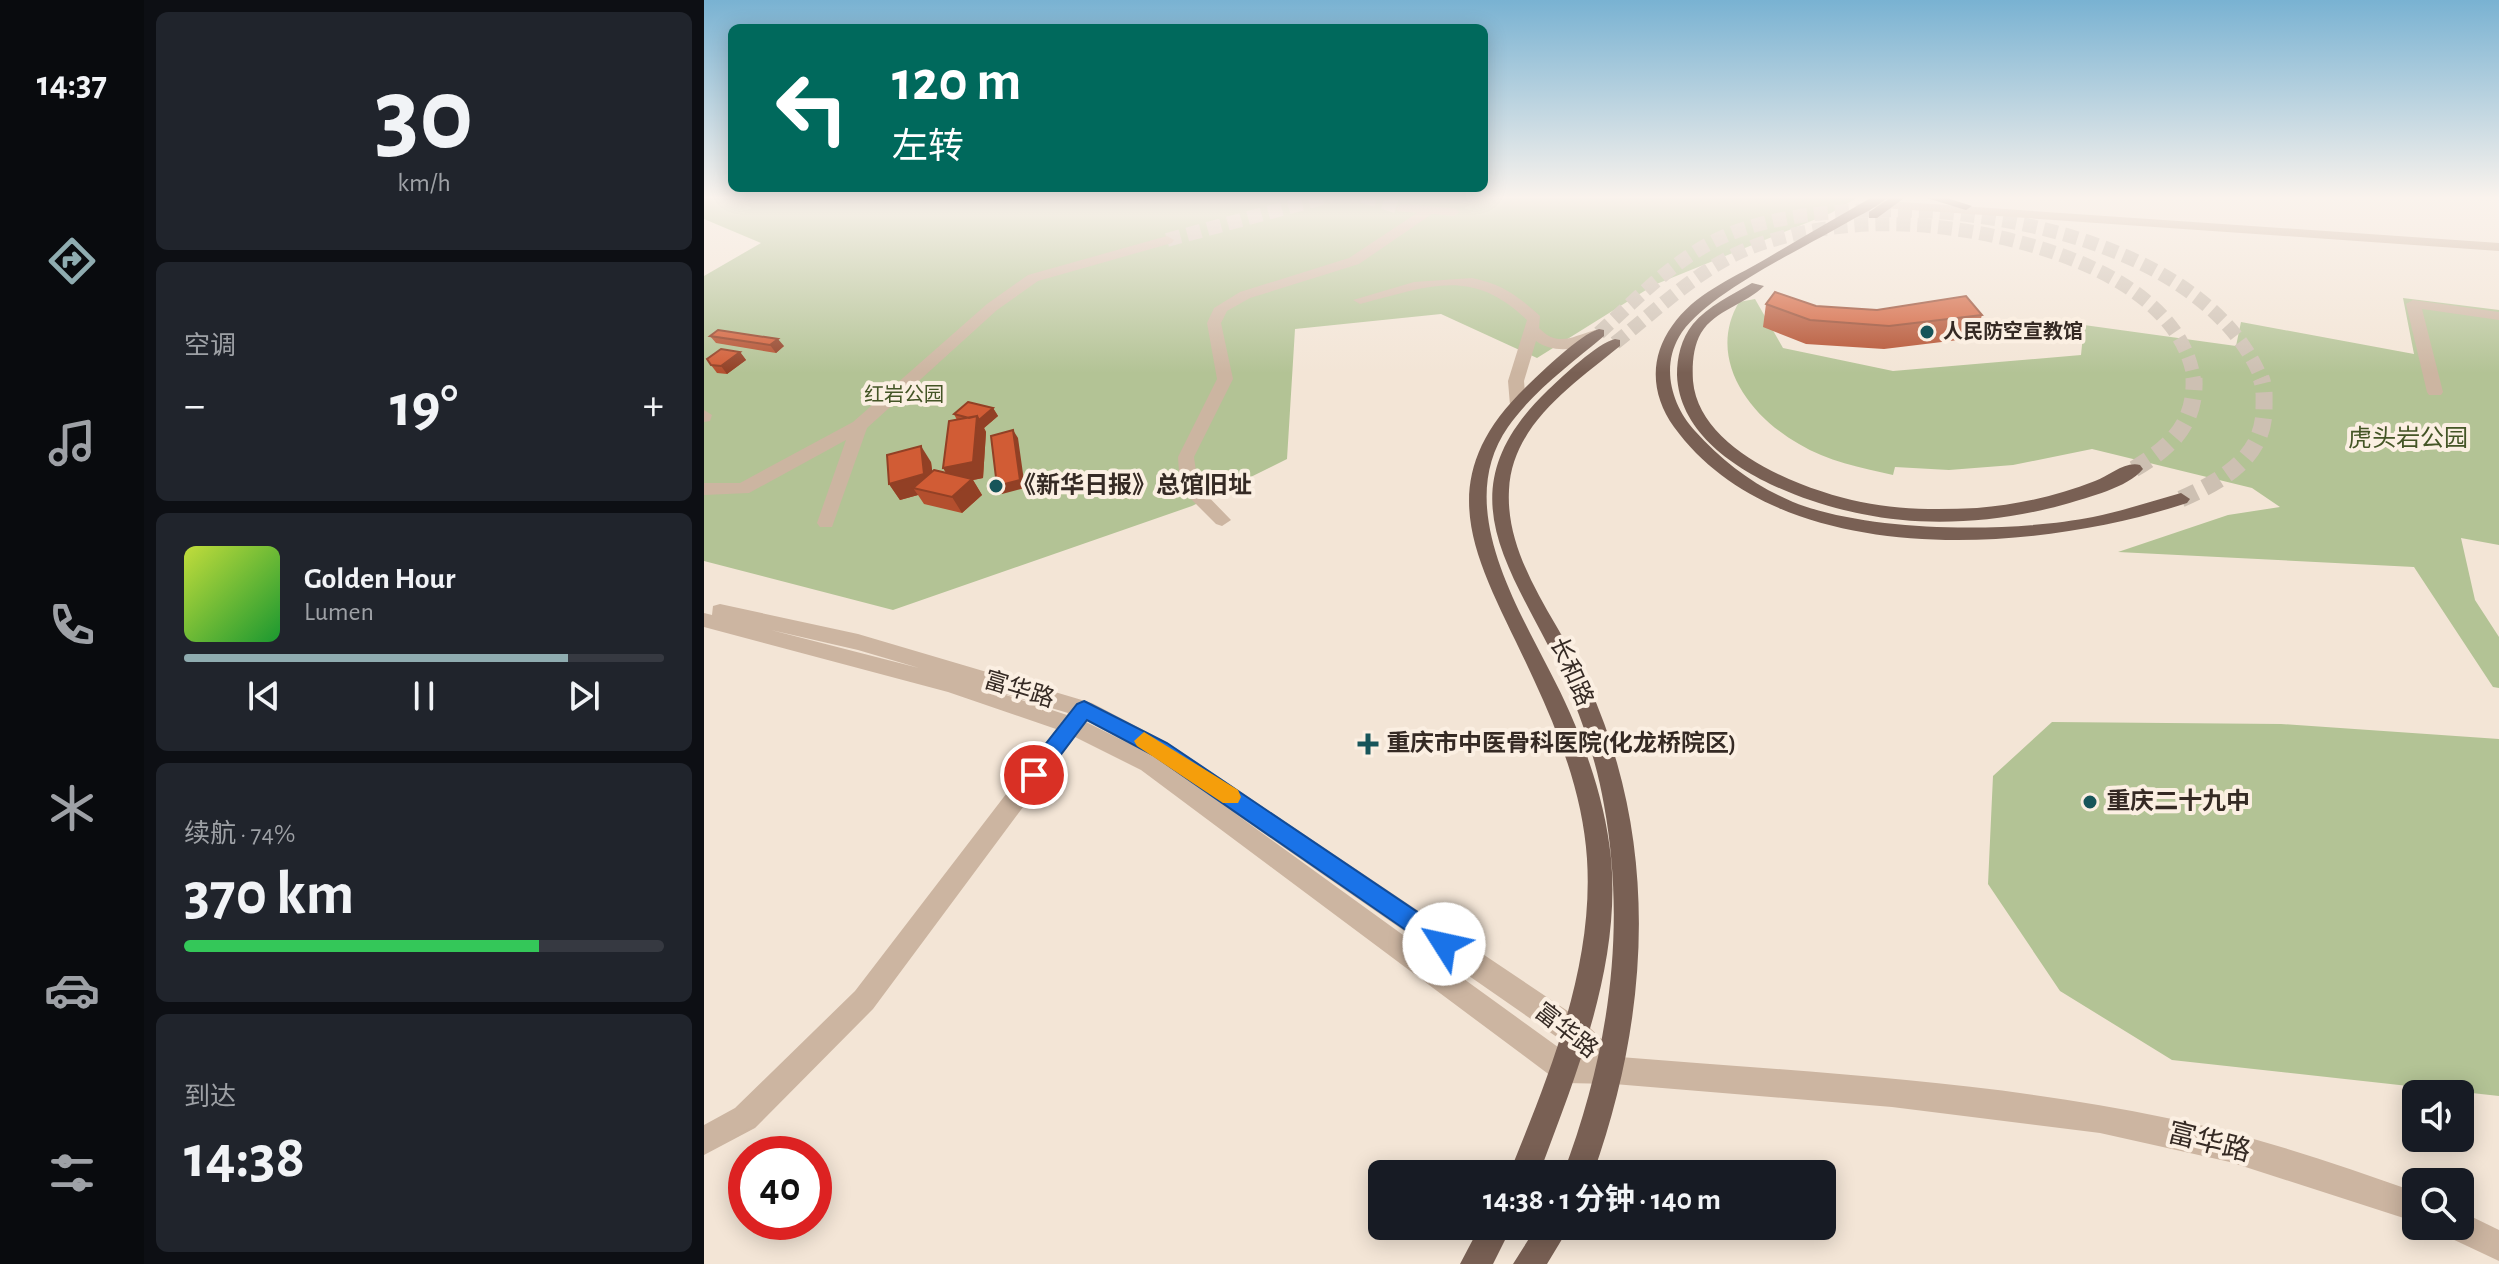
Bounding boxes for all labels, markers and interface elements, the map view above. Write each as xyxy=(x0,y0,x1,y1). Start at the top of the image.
text: 120 m xyxy=(892,54,1021,110)
icon: left xyxy=(760,56,864,160)
text: 30 xyxy=(374,64,474,168)
text: 14:37 xyxy=(37,66,107,102)
text: 左转 xyxy=(892,129,964,165)
text: km/h xyxy=(397,170,451,196)
icon: directions xyxy=(44,233,100,289)
place label: 人民防空宣教馆 xyxy=(1943,320,2083,342)
marker: 人民防空宣教馆 xyxy=(1918,323,1936,341)
text: 空调 xyxy=(184,333,236,359)
text: 19° xyxy=(390,377,458,437)
text: − xyxy=(184,384,205,428)
text: + xyxy=(643,384,664,428)
park label: 红岩公园 xyxy=(864,384,944,405)
icon: music xyxy=(44,415,100,471)
park label: 虎头岩公园 xyxy=(2348,425,2468,451)
place label: 《新华日报》总馆旧址 xyxy=(1012,472,1252,498)
marker: 《新华日报》总馆旧址 xyxy=(987,477,1005,495)
text: Golden Hour xyxy=(304,564,456,594)
icon: phone xyxy=(44,597,100,653)
text: Lumen xyxy=(304,599,374,625)
street label: 长和路 xyxy=(1545,633,1598,710)
street label: 富华路 xyxy=(981,666,1058,712)
icon: previous xyxy=(242,674,286,718)
icon: pause xyxy=(402,674,446,718)
icon: next xyxy=(562,674,606,718)
place label: 重庆市中医骨科医院(化龙桥院区) xyxy=(1386,730,1736,756)
marker: 重庆市中医骨科医院(化龙桥院区) xyxy=(1357,733,1379,755)
pin xyxy=(1000,741,1068,809)
icon: arrive xyxy=(1012,753,1056,797)
icon: climate xyxy=(44,780,100,836)
place label: 重庆二十九中 xyxy=(2106,788,2250,814)
marker: 重庆二十九中 xyxy=(2081,793,2099,811)
text: 续航 · 74% xyxy=(184,821,295,847)
text: 370 km xyxy=(184,865,354,925)
position arrow xyxy=(1402,902,1486,986)
icon: car xyxy=(44,962,100,1018)
street label: 富华路 xyxy=(1530,998,1603,1063)
map controls xyxy=(2402,1080,2474,1240)
button: sound xyxy=(2402,1080,2474,1152)
text: 到达 xyxy=(184,1084,236,1110)
street label: 富华路 xyxy=(2165,1117,2254,1167)
text: 14:38 xyxy=(184,1128,305,1188)
speed limit sign: 40 xyxy=(728,1136,832,1240)
icon: filters xyxy=(44,1145,100,1201)
button: search xyxy=(2402,1168,2474,1240)
text: 14:38 · 1 分钟 · 140 m xyxy=(1483,1185,1721,1215)

